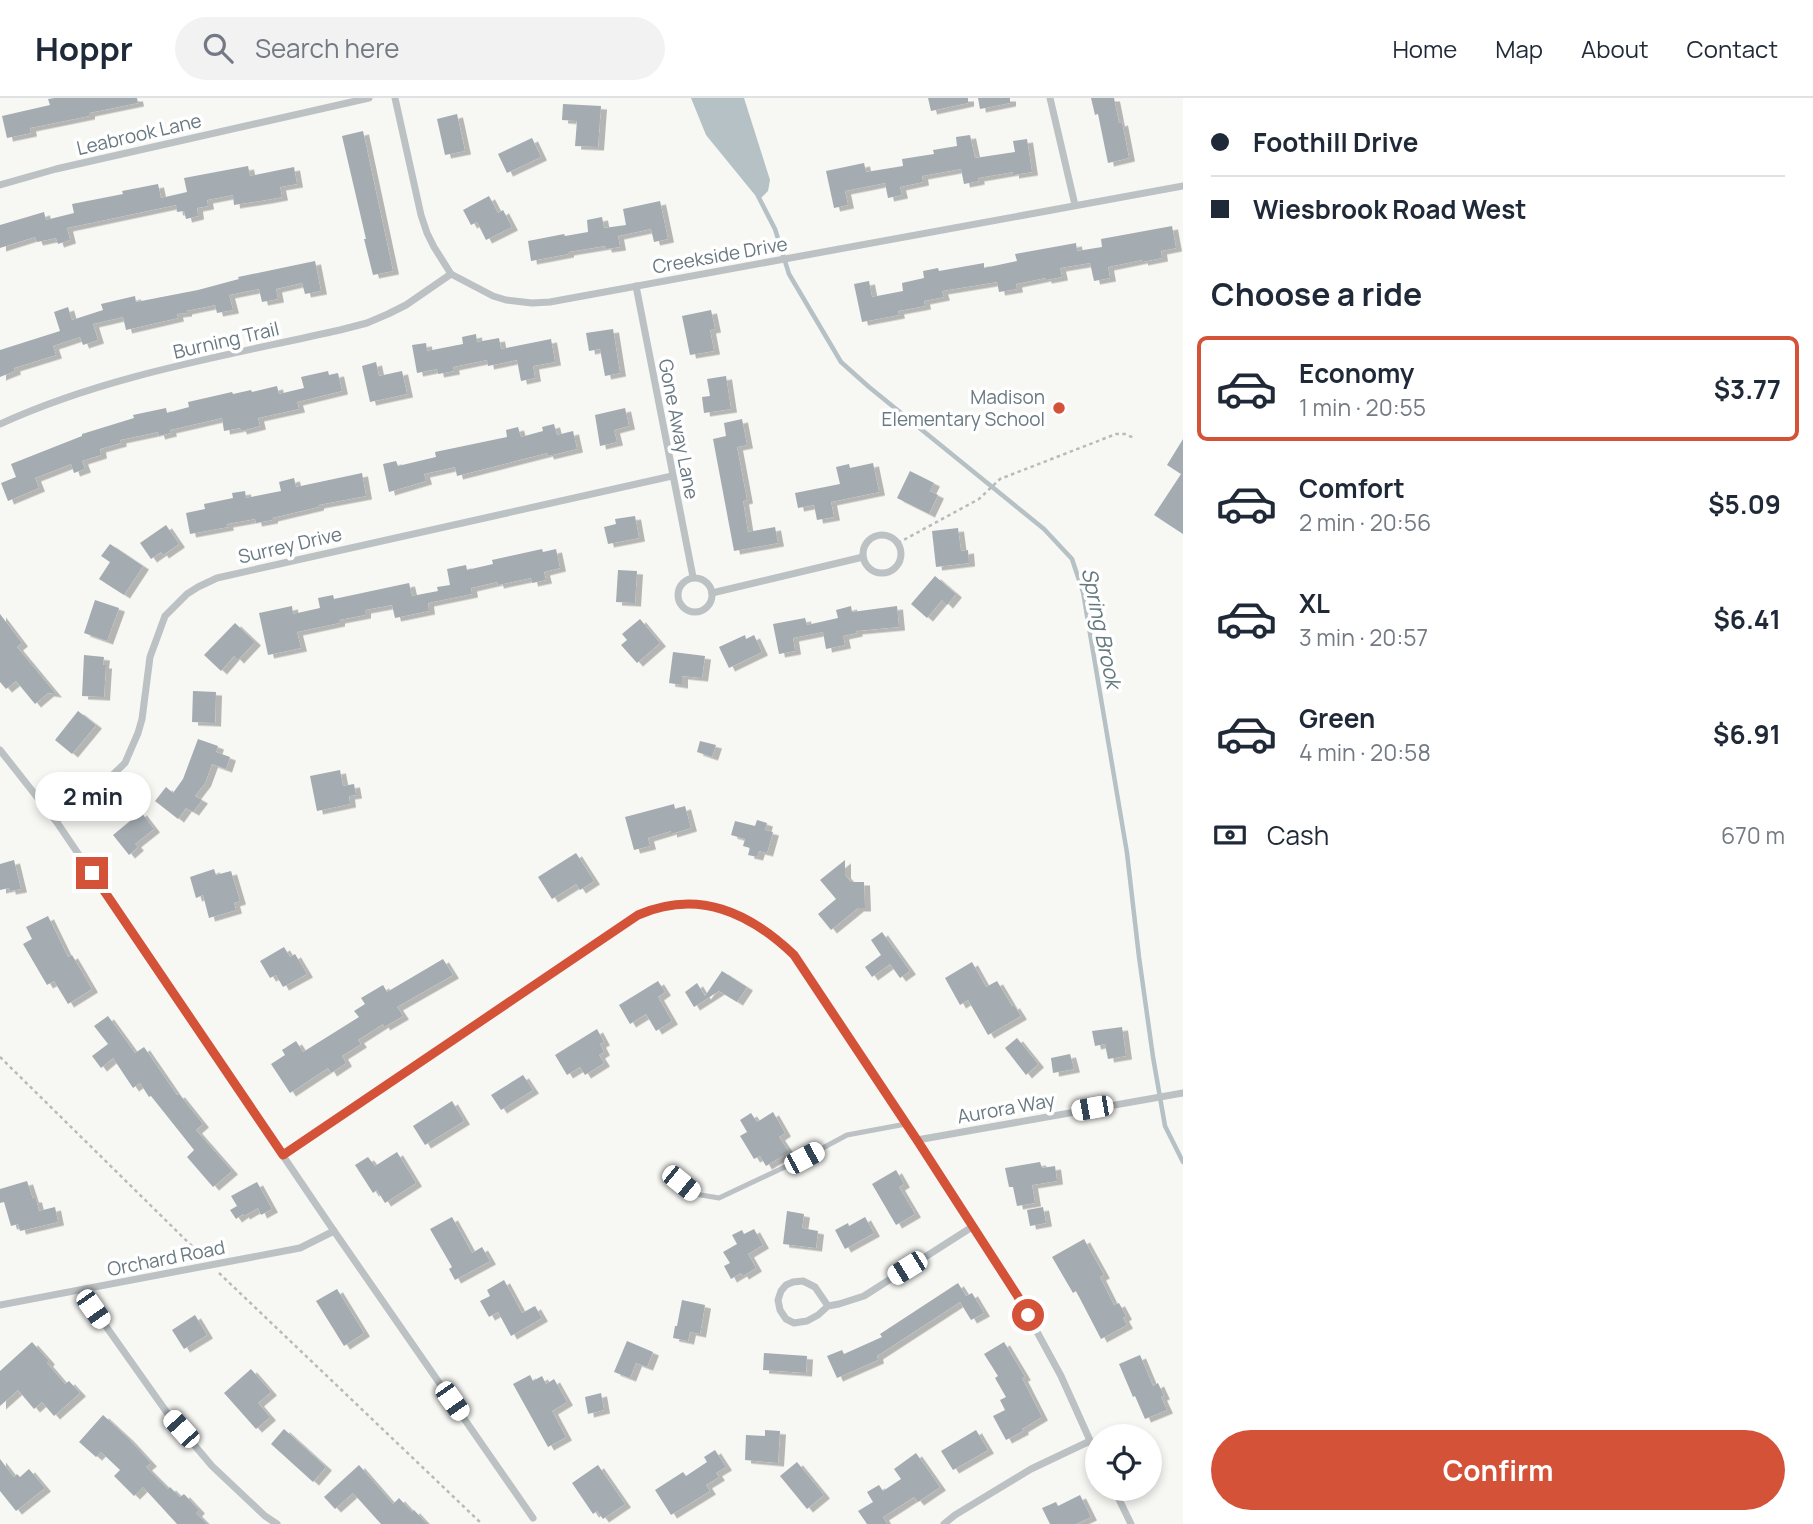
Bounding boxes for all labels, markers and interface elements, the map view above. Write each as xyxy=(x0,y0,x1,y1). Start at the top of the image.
search box xyxy=(175,17,665,80)
text: Hoppr xyxy=(35,26,133,71)
icon: search xyxy=(199,29,237,67)
text: Search here xyxy=(255,30,400,66)
text: Home xyxy=(1392,32,1457,65)
text: Map xyxy=(1495,32,1543,65)
text: About xyxy=(1581,32,1649,65)
text: Contact xyxy=(1687,32,1778,65)
street label: Leabrook Lane xyxy=(74,107,204,161)
text: Foothill Drive xyxy=(1253,124,1418,160)
text: Wiesbrook Road West xyxy=(1253,191,1527,227)
street label: Creekside Drive xyxy=(650,230,790,280)
text: Choose a ride xyxy=(1211,272,1422,316)
street label: Burning Trail xyxy=(170,315,282,365)
text: Economy xyxy=(1299,355,1414,391)
street label: Gone Away Lane xyxy=(653,357,705,501)
icon: car xyxy=(1215,357,1278,420)
text: $3.77 xyxy=(1714,371,1781,407)
place label: Madison Elementary School xyxy=(882,384,1045,432)
text: 1 min · 20:55 xyxy=(1299,391,1426,423)
marker: Madison Elementary School xyxy=(1051,400,1067,416)
text: Comfort xyxy=(1299,470,1405,506)
icon: car xyxy=(1215,472,1278,535)
text: $5.09 xyxy=(1708,486,1781,522)
text: 2 min · 20:56 xyxy=(1299,506,1431,538)
street label: Surrey Drive xyxy=(236,520,344,570)
water label: Spring Brook xyxy=(1076,565,1129,693)
text: XL xyxy=(1299,585,1330,621)
icon: car xyxy=(1215,587,1278,650)
text: $6.41 xyxy=(1713,601,1781,637)
text: 3 min · 20:57 xyxy=(1299,621,1428,653)
text: Green xyxy=(1299,700,1375,736)
icon: car xyxy=(1215,702,1278,765)
text: $6.91 xyxy=(1713,716,1781,752)
text: 4 min · 20:58 xyxy=(1299,736,1431,768)
callout: 2 min xyxy=(34,772,150,820)
text: 2 min xyxy=(63,780,123,812)
icon: cash xyxy=(1211,816,1249,854)
text: Cash xyxy=(1267,817,1329,853)
text: 670 m xyxy=(1721,819,1785,851)
route end xyxy=(76,857,108,889)
street label: Aurora Way xyxy=(955,1087,1057,1129)
car xyxy=(1070,1094,1115,1122)
car xyxy=(781,1139,828,1177)
car xyxy=(659,1162,704,1204)
street label: Orchard Road xyxy=(105,1234,227,1282)
car xyxy=(884,1248,931,1288)
car xyxy=(73,1286,114,1332)
route start xyxy=(1012,1299,1044,1331)
car xyxy=(432,1378,473,1424)
car xyxy=(160,1406,203,1452)
map controls xyxy=(1085,1424,1162,1501)
button: locate xyxy=(1085,1424,1162,1501)
button: Confirm xyxy=(1211,1430,1785,1510)

